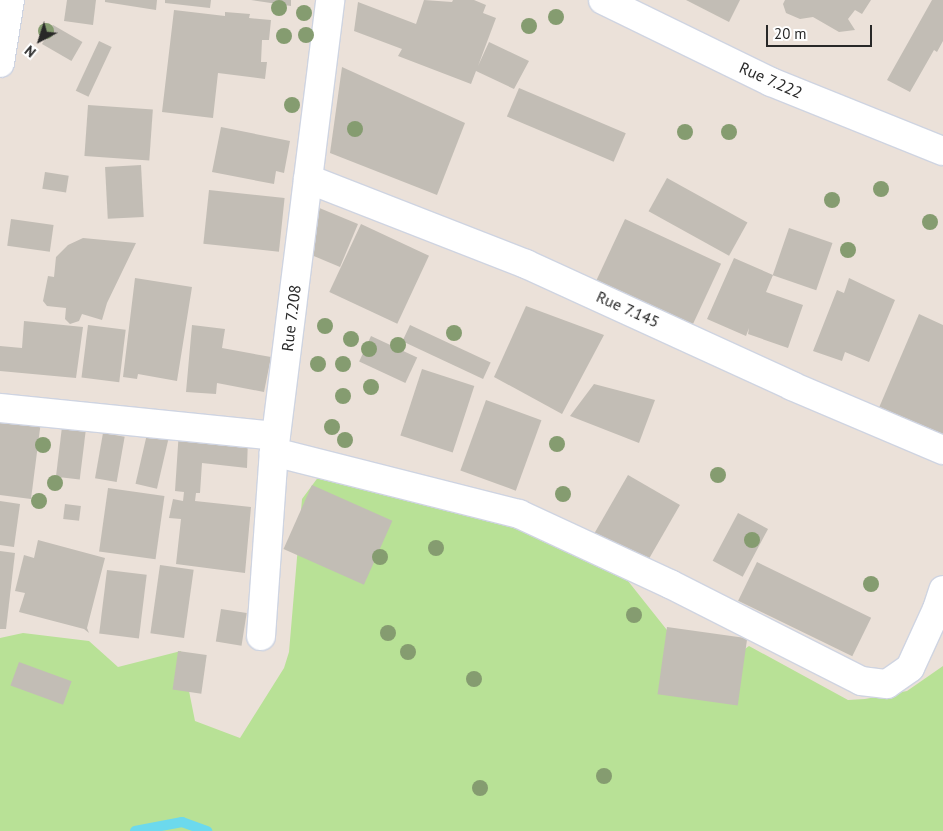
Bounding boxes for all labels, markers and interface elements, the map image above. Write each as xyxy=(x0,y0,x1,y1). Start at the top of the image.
north arrow xyxy=(15,15,65,65)
scale bar xyxy=(768,15,874,47)
text: 20 m xyxy=(774,24,807,43)
text: N xyxy=(21,42,40,61)
street label: Rue 7.222 xyxy=(737,58,805,102)
street label: Rue 7.208 xyxy=(277,284,305,352)
street label: Rue 7.145 xyxy=(594,287,662,331)

